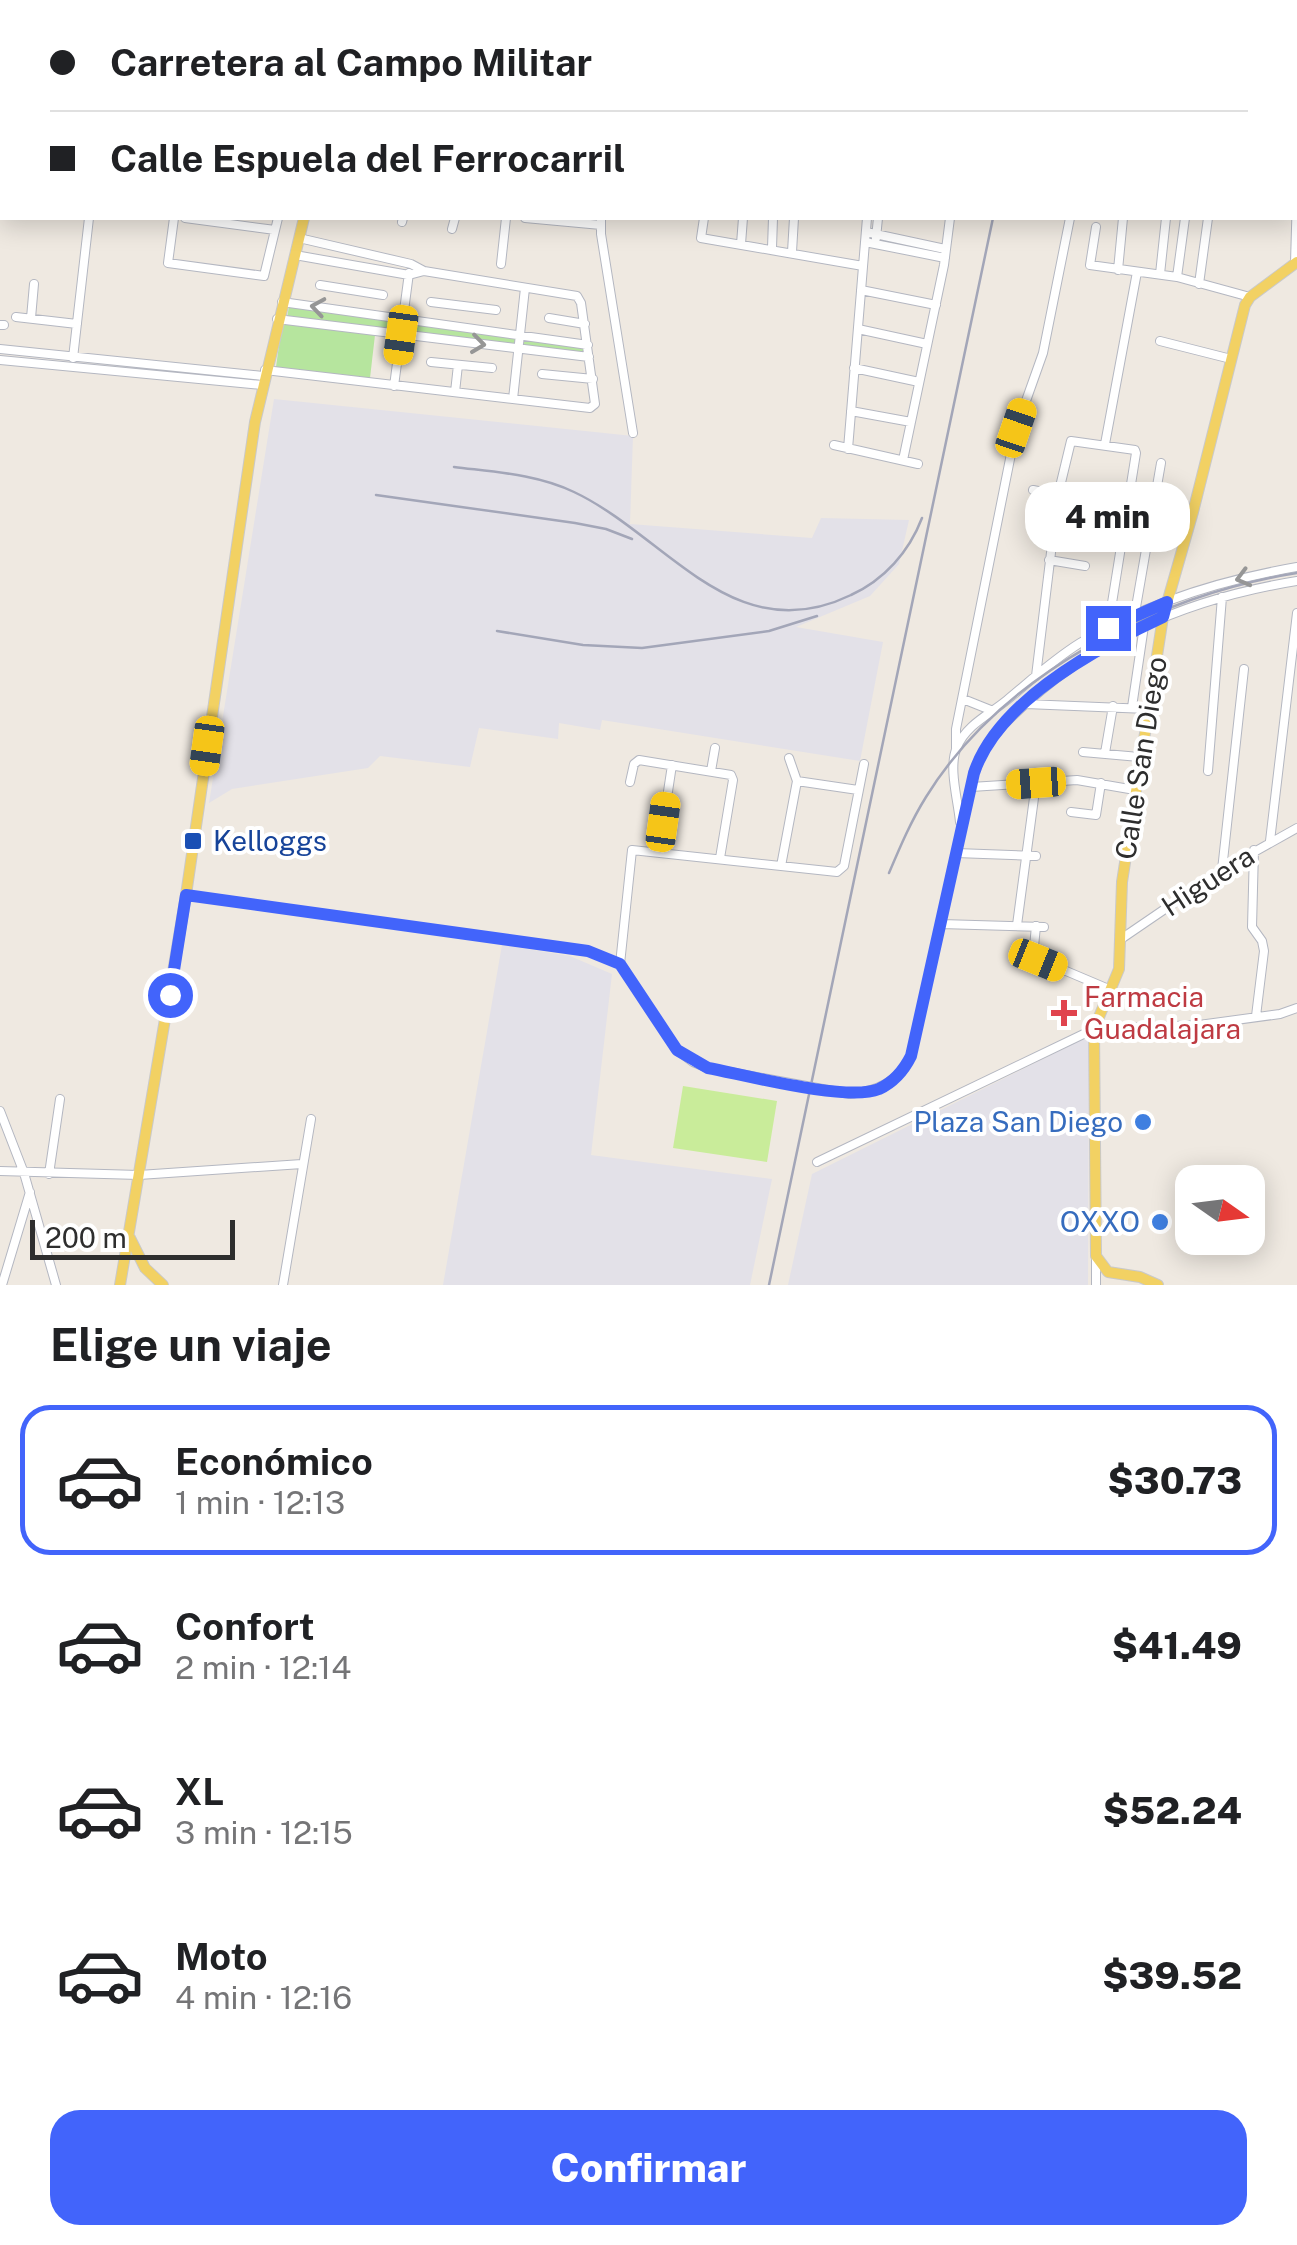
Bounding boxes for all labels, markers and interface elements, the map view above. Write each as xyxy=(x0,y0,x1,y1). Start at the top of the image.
text: Carretera al Campo Militar xyxy=(110,40,592,85)
text: Calle Espuela del Ferrocarril xyxy=(110,136,625,181)
one-way arrow xyxy=(310,298,327,319)
car xyxy=(382,303,420,367)
one-way arrow xyxy=(471,333,487,354)
car xyxy=(992,395,1040,461)
callout: 4 min xyxy=(1026,483,1190,553)
text: 4 min xyxy=(1065,498,1150,535)
one-way arrow xyxy=(1235,566,1253,587)
route end xyxy=(1086,606,1131,651)
street label: Calle San Diego xyxy=(1108,654,1173,862)
car xyxy=(188,714,226,778)
car xyxy=(1005,766,1067,800)
car xyxy=(644,790,682,854)
place label: Kelloggs xyxy=(213,824,327,857)
marker: Kelloggs xyxy=(182,830,204,852)
street label: Higuera xyxy=(1155,839,1260,923)
car xyxy=(1005,935,1071,985)
route start xyxy=(148,973,193,1018)
place label: Farmacia Guadalajara xyxy=(1084,980,1241,1045)
marker: Farmacia Guadalajara xyxy=(1053,1002,1075,1024)
place label: Plaza San Diego xyxy=(913,1105,1123,1138)
marker: Plaza San Diego xyxy=(1132,1111,1154,1133)
north arrow xyxy=(1175,1165,1265,1255)
map controls xyxy=(1175,1165,1265,1255)
place label: OXXO xyxy=(1060,1205,1140,1238)
marker: OXXO xyxy=(1149,1211,1171,1233)
scale bar xyxy=(30,1215,235,1260)
text: 200 m xyxy=(45,1221,127,1254)
text: Elige un viaje xyxy=(50,1318,332,1371)
icon: car xyxy=(55,1435,145,1525)
text: Económico xyxy=(175,1439,373,1484)
text: $30.73 xyxy=(1108,1458,1242,1503)
text: 1 min · 12:13 xyxy=(175,1484,345,1521)
icon: car xyxy=(55,1600,145,1690)
text: Confort xyxy=(175,1604,315,1649)
text: $41.49 xyxy=(1112,1623,1242,1668)
text: 2 min · 12:14 xyxy=(175,1649,351,1686)
icon: car xyxy=(55,1765,145,1855)
text: XL xyxy=(175,1769,224,1814)
text: $52.24 xyxy=(1103,1788,1242,1833)
text: 3 min · 12:15 xyxy=(175,1814,353,1851)
icon: car xyxy=(55,1930,145,2020)
text: Moto xyxy=(175,1934,268,1979)
text: $39.52 xyxy=(1102,1953,1242,1998)
text: 4 min · 12:16 xyxy=(175,1979,352,2016)
button: Confirmar xyxy=(50,2110,1247,2225)

